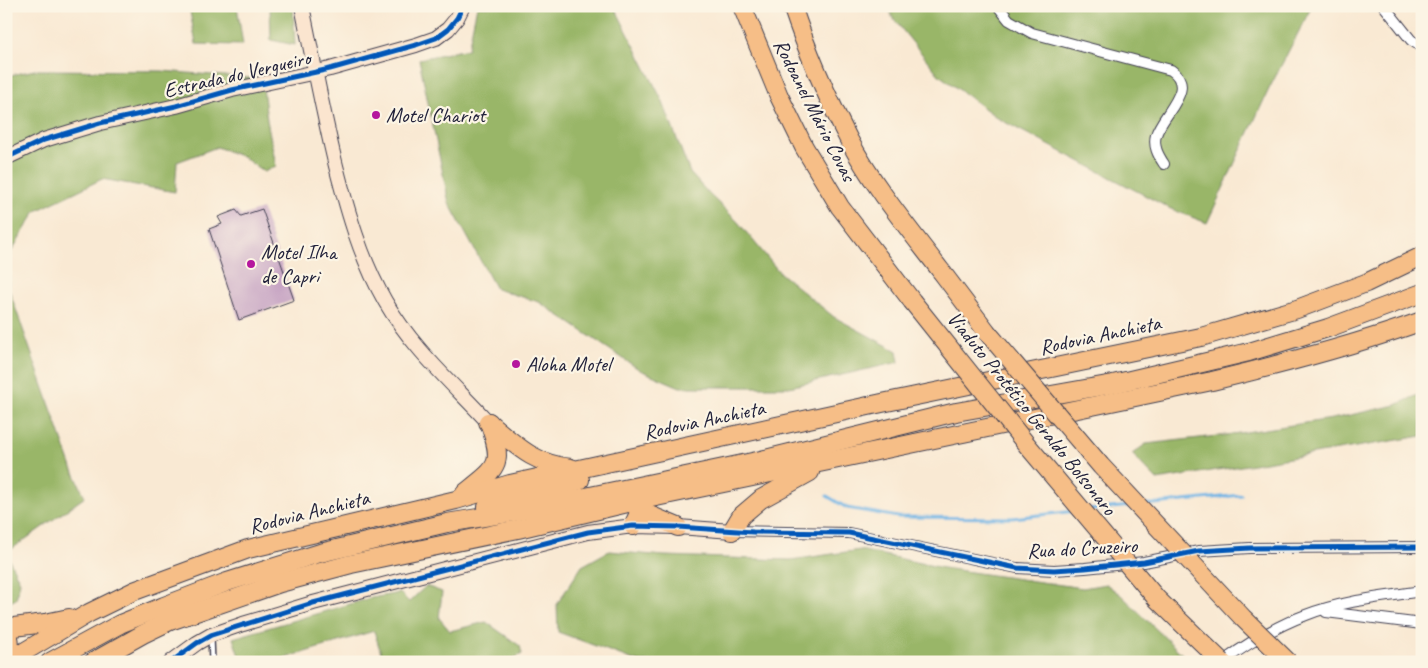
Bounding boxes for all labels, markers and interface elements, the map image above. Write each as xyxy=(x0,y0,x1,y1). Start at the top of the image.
street label: Rodoanel Mário Covas xyxy=(768,34,863,187)
street label: Estrada do Vergueiro xyxy=(161,44,315,103)
place label: Motel Chariot xyxy=(386,102,487,128)
marker: Motel Chariot xyxy=(370,109,382,121)
place label: Motel Ilha de Capri xyxy=(261,239,339,289)
marker: Motel Ilha de Capri xyxy=(245,258,257,270)
street label: Viaduto Protético Geraldo Bolsonaro xyxy=(942,306,1123,521)
street label: Rodovia Anchieta xyxy=(1037,309,1165,361)
place label: Aloha Motel xyxy=(526,351,614,377)
marker: Aloha Motel xyxy=(510,358,522,370)
street label: Rodovia Anchieta xyxy=(641,394,769,446)
street label: Rodovia Anchieta xyxy=(246,484,374,540)
street label: Rua do Cruzeiro xyxy=(1026,532,1139,564)

